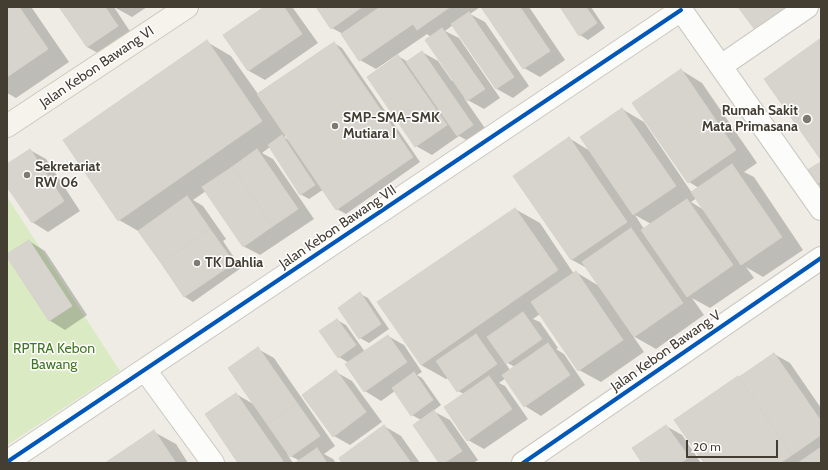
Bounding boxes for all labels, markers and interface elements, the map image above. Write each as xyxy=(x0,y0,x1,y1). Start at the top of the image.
street label: Jalan Kebon Bawang VI xyxy=(37,23,157,111)
place label: Rumah Sakit Mata Primasana xyxy=(702,103,798,136)
place label: SMP-SMA-SMK Mutiara I xyxy=(343,110,440,142)
marker: Rumah Sakit Mata Primasana xyxy=(801,113,813,125)
marker: SMP-SMA-SMK Mutiara I xyxy=(330,121,340,131)
place label: Sekretariat RW 06 xyxy=(35,159,100,192)
marker: Sekretariat RW 06 xyxy=(22,170,32,180)
street label: Jalan Kebon Bawang VII xyxy=(276,182,400,272)
place label: TK Dahlia xyxy=(205,255,263,271)
marker: TK Dahlia xyxy=(192,258,202,268)
street label: Jalan Kebon Bawang V xyxy=(608,307,724,395)
park label: RPTRA Kebon Bawang xyxy=(13,341,95,374)
scale bar xyxy=(688,432,780,458)
text: 20 m xyxy=(693,439,721,454)

